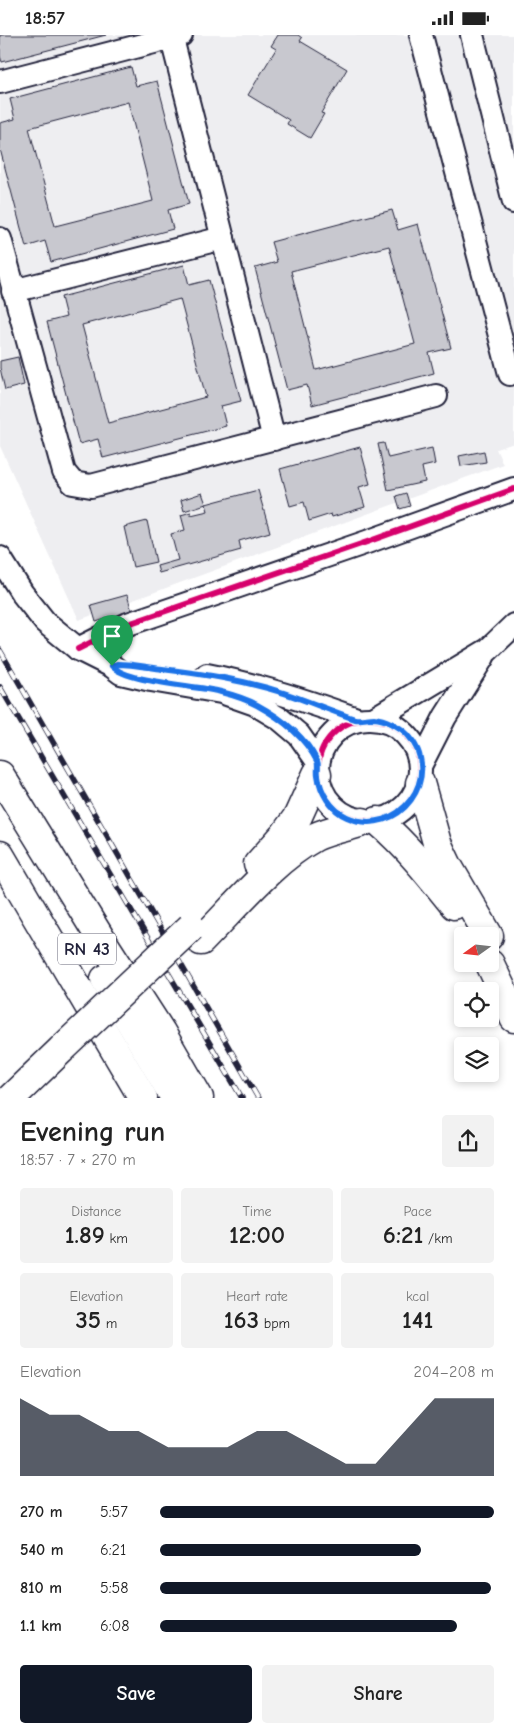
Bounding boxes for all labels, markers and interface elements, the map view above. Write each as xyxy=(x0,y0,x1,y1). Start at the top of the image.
text: 18:57 xyxy=(25,7,65,29)
pin xyxy=(91,615,133,666)
icon: arrive xyxy=(98,622,126,650)
north arrow xyxy=(454,927,499,973)
map controls xyxy=(454,927,499,1082)
road number: RN 43 xyxy=(58,934,116,965)
button: locate xyxy=(454,982,499,1027)
button: layers xyxy=(454,1037,499,1082)
button: share xyxy=(442,1115,494,1167)
text: Evening run xyxy=(20,1116,165,1148)
text: 18:57 · 7 × 270 m xyxy=(20,1151,136,1169)
text: Distance xyxy=(71,1203,121,1220)
text: Time xyxy=(242,1203,272,1220)
text: Pace xyxy=(404,1203,432,1220)
text: 1.89 xyxy=(65,1220,105,1249)
text: 12:00 xyxy=(229,1220,285,1249)
text: 6:21 xyxy=(383,1220,423,1249)
text: km xyxy=(105,1230,128,1247)
text: /km xyxy=(423,1230,453,1247)
text: Elevation xyxy=(70,1288,123,1305)
text: Heart rate xyxy=(226,1288,288,1305)
text: kcal xyxy=(406,1288,429,1305)
text: 35 xyxy=(75,1305,101,1334)
text: 163 xyxy=(224,1305,259,1334)
text: 141 xyxy=(402,1305,433,1334)
text: m xyxy=(101,1315,117,1332)
text: bpm xyxy=(259,1315,290,1332)
text: Elevation xyxy=(20,1363,81,1381)
text: 204–208 m xyxy=(414,1363,494,1381)
text: 270 m xyxy=(20,1503,63,1521)
text: 5:57 xyxy=(100,1503,128,1521)
text: 540 m xyxy=(20,1541,64,1559)
text: 6:21 xyxy=(100,1541,126,1559)
text: 810 m xyxy=(20,1579,62,1597)
text: 5:58 xyxy=(100,1579,128,1597)
text: 1.1 km xyxy=(20,1617,62,1635)
text: 6:08 xyxy=(100,1617,130,1635)
button: Save xyxy=(20,1665,252,1723)
button: Share xyxy=(262,1665,494,1723)

